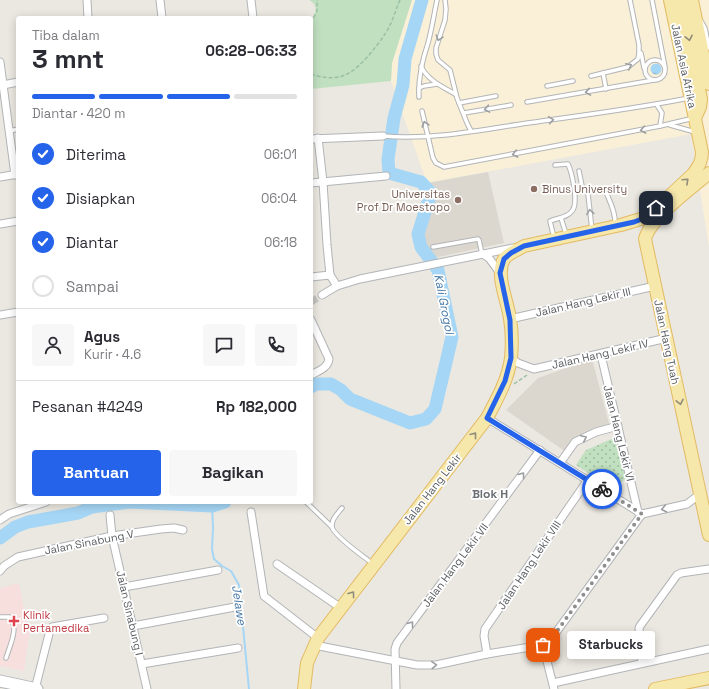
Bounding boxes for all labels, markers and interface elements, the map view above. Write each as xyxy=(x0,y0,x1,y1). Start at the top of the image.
street label: Jalan Asia Afrika xyxy=(668,22,700,110)
text: Tiba dalam xyxy=(32,27,100,44)
one-way arrow xyxy=(435,34,444,41)
one-way arrow xyxy=(685,35,693,41)
text: 06:28–06:33 xyxy=(205,41,297,60)
text: 3 mnt xyxy=(32,42,104,76)
one-way arrow xyxy=(624,63,632,71)
one-way arrow xyxy=(585,87,591,96)
text: Diantar · 420 m xyxy=(32,105,125,122)
one-way arrow xyxy=(484,105,490,113)
one-way arrow xyxy=(547,116,554,125)
one-way arrow xyxy=(421,120,430,127)
one-way arrow xyxy=(640,125,646,133)
icon: check xyxy=(32,143,54,165)
text: Diterima xyxy=(66,145,126,164)
text: 06:01 xyxy=(264,146,297,163)
one-way arrow xyxy=(512,149,518,157)
one-way arrow xyxy=(681,179,688,186)
place label: Binus University xyxy=(542,182,627,196)
marker: Binus University xyxy=(529,184,539,194)
icon: check xyxy=(32,187,54,209)
place label: Universitas Prof Dr Moestopo xyxy=(357,187,450,214)
text: Disiapkan xyxy=(66,189,135,208)
text: 06:04 xyxy=(261,190,297,207)
pin xyxy=(639,191,673,225)
marker: Universitas Prof Dr Moestopo xyxy=(453,195,463,205)
icon: home xyxy=(645,197,667,219)
one-way arrow xyxy=(586,209,595,216)
icon: check xyxy=(32,231,54,253)
text: Diantar xyxy=(66,233,118,252)
text: 06:18 xyxy=(264,234,297,251)
water label: Kali Grogol xyxy=(430,273,458,337)
text: Sampai xyxy=(66,277,119,296)
street label: Jalan Hang Lekir III xyxy=(534,284,632,320)
street label: Jalan Hang Tuah xyxy=(651,298,683,386)
button: person xyxy=(32,324,74,366)
button: chat xyxy=(203,324,245,366)
button: phone xyxy=(255,324,297,366)
text: Agus xyxy=(84,327,120,346)
street label: Jalan Hang Lekir IV xyxy=(550,336,650,372)
text: Kurir · 4.6 xyxy=(84,346,141,363)
street label: Jalan Hang Lekir VI xyxy=(600,383,638,483)
text: Pesanan #4249 xyxy=(32,397,143,416)
text: Rp 182,000 xyxy=(216,397,297,416)
one-way arrow xyxy=(676,399,684,405)
one-way arrow xyxy=(469,433,476,440)
one-way arrow xyxy=(580,435,587,443)
button: Bantuan xyxy=(32,450,161,496)
button: Bagikan xyxy=(169,450,297,496)
street label: Jalan Hang Lekir xyxy=(400,451,464,527)
courier xyxy=(582,469,622,509)
one-way arrow xyxy=(517,472,524,479)
icon: bike xyxy=(591,478,613,500)
district label: Blok H xyxy=(472,486,508,502)
one-way arrow xyxy=(661,504,667,513)
street label: Jalan Hang Lekir VIII xyxy=(494,518,564,612)
street label: Jalan Hang Lekir VII xyxy=(419,520,491,610)
street label: Jalan Sinabung V xyxy=(43,526,135,558)
street label: Jalan Sinabung I xyxy=(113,569,147,657)
water label: Jelawe xyxy=(228,584,250,627)
one-way arrow xyxy=(347,591,354,598)
place label: Klinik Pertamedika xyxy=(23,608,90,635)
marker: Klinik Pertamedika xyxy=(8,615,20,627)
one-way arrow xyxy=(406,621,414,628)
pin xyxy=(526,628,560,662)
callout: Starbucks xyxy=(567,631,655,659)
icon: bag xyxy=(532,634,554,656)
text: Starbucks xyxy=(579,636,643,653)
one-way arrow xyxy=(431,660,437,669)

